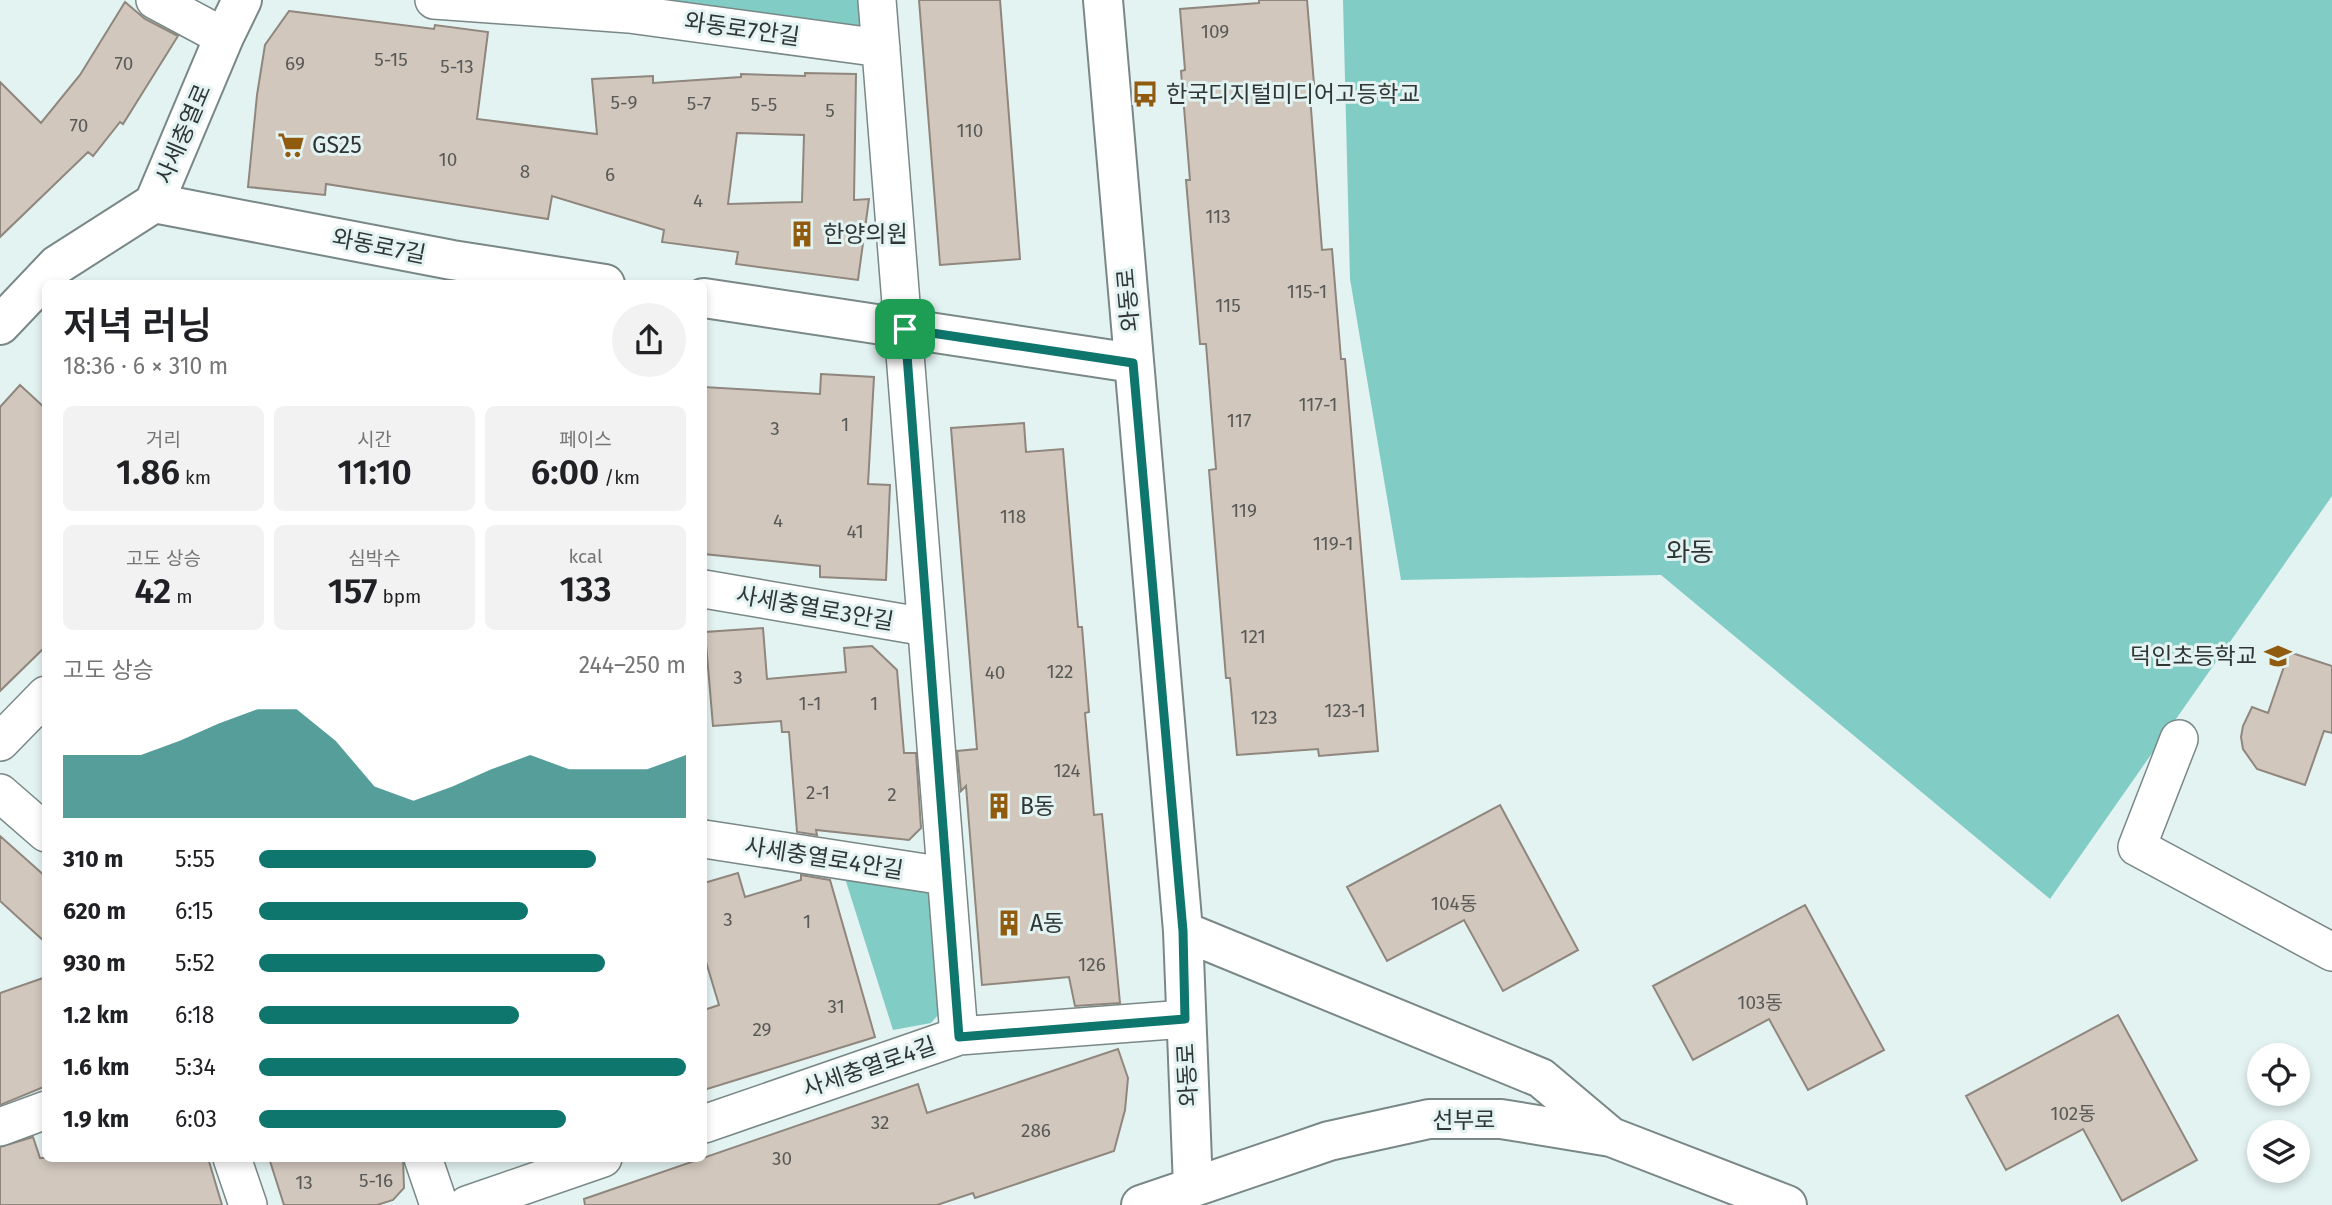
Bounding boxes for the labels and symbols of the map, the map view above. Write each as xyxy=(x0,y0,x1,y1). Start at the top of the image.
street label: 와동로7안길 xyxy=(683,7,801,51)
house number: 109 xyxy=(1201,20,1229,43)
house number: 5-15 xyxy=(374,48,408,71)
house number: 70 xyxy=(115,52,133,75)
house number: 69 xyxy=(285,52,305,75)
house number: 5-13 xyxy=(440,55,474,78)
bus stop icon: 한국디지털미디어고등학교 xyxy=(1130,79,1160,109)
street label: 사세충열로 xyxy=(149,80,217,188)
place label: 한국디지털미디어고등학교 xyxy=(1166,80,1420,108)
house number: 5-9 xyxy=(611,91,638,114)
house number: 5-7 xyxy=(687,92,711,115)
house number: 5-5 xyxy=(751,93,777,116)
house number: 5 xyxy=(825,99,835,122)
house number: 70 xyxy=(70,114,88,137)
house number: 110 xyxy=(957,119,983,142)
supermarket icon: GS25 xyxy=(276,130,306,160)
place label: GS25 xyxy=(312,131,362,159)
house number: 10 xyxy=(439,148,457,171)
house number: 8 xyxy=(520,160,530,183)
house number: 6 xyxy=(605,163,615,186)
house number: 4 xyxy=(693,189,703,212)
house number: 113 xyxy=(1205,205,1231,228)
building icon: 한양의원 xyxy=(787,219,817,249)
place label: 한양의원 xyxy=(823,220,908,248)
street label: 와동로7길 xyxy=(330,223,428,269)
street label: 와동로 xyxy=(1111,267,1145,333)
house number: 115-1 xyxy=(1287,280,1327,303)
house number: 115 xyxy=(1215,294,1241,317)
pin xyxy=(875,299,935,359)
house number: 117-1 xyxy=(1298,393,1338,416)
house number: 117 xyxy=(1227,409,1251,432)
house number: 1 xyxy=(841,413,849,436)
house number: 3 xyxy=(770,417,780,440)
house number: 119 xyxy=(1231,499,1257,522)
house number: 118 xyxy=(1000,505,1026,528)
house number: 4 xyxy=(773,509,783,532)
house number: 41 xyxy=(846,520,864,543)
house number: 119-1 xyxy=(1313,532,1353,555)
district label: 와동 xyxy=(1666,537,1714,568)
street label: 사세충열로3안길 xyxy=(734,580,896,636)
house number: 121 xyxy=(1240,625,1266,648)
school or university icon: 덕인초등학교 xyxy=(2263,641,2293,671)
place label: 덕인초등학교 xyxy=(2130,642,2257,670)
house number: 122 xyxy=(1046,660,1074,683)
house number: 40 xyxy=(985,661,1005,684)
house number: 3 xyxy=(733,666,743,689)
house number: 1-1 xyxy=(799,692,821,715)
house number: 1 xyxy=(870,692,878,715)
house number: 123-1 xyxy=(1324,699,1366,722)
house number: 123 xyxy=(1250,706,1278,729)
house number: 124 xyxy=(1053,759,1081,782)
house number: 2-1 xyxy=(806,781,830,804)
house number: 2 xyxy=(887,783,897,806)
building icon: B동 xyxy=(984,791,1014,821)
place label: B동 xyxy=(1020,792,1055,820)
street label: 사세충열로4안길 xyxy=(743,832,905,884)
house number: 104동 xyxy=(1431,892,1477,915)
house number: 3 xyxy=(723,908,733,931)
building icon: A동 xyxy=(994,908,1024,938)
place label: A동 xyxy=(1030,909,1064,937)
house number: 1 xyxy=(803,910,811,933)
house number: 126 xyxy=(1078,953,1106,976)
house number: 103동 xyxy=(1737,991,1783,1014)
house number: 31 xyxy=(827,995,845,1018)
house number: 29 xyxy=(752,1018,772,1041)
street label: 사세충열로4길 xyxy=(799,1031,939,1103)
street label: 와동로 xyxy=(1171,1043,1203,1107)
house number: 102동 xyxy=(2050,1102,2096,1125)
street label: 선부로 xyxy=(1432,1106,1496,1134)
house number: 32 xyxy=(871,1111,889,1134)
house number: 286 xyxy=(1021,1119,1051,1142)
house number: 30 xyxy=(772,1147,792,1170)
house number: 5-16 xyxy=(359,1169,393,1192)
house number: 13 xyxy=(295,1171,313,1194)

